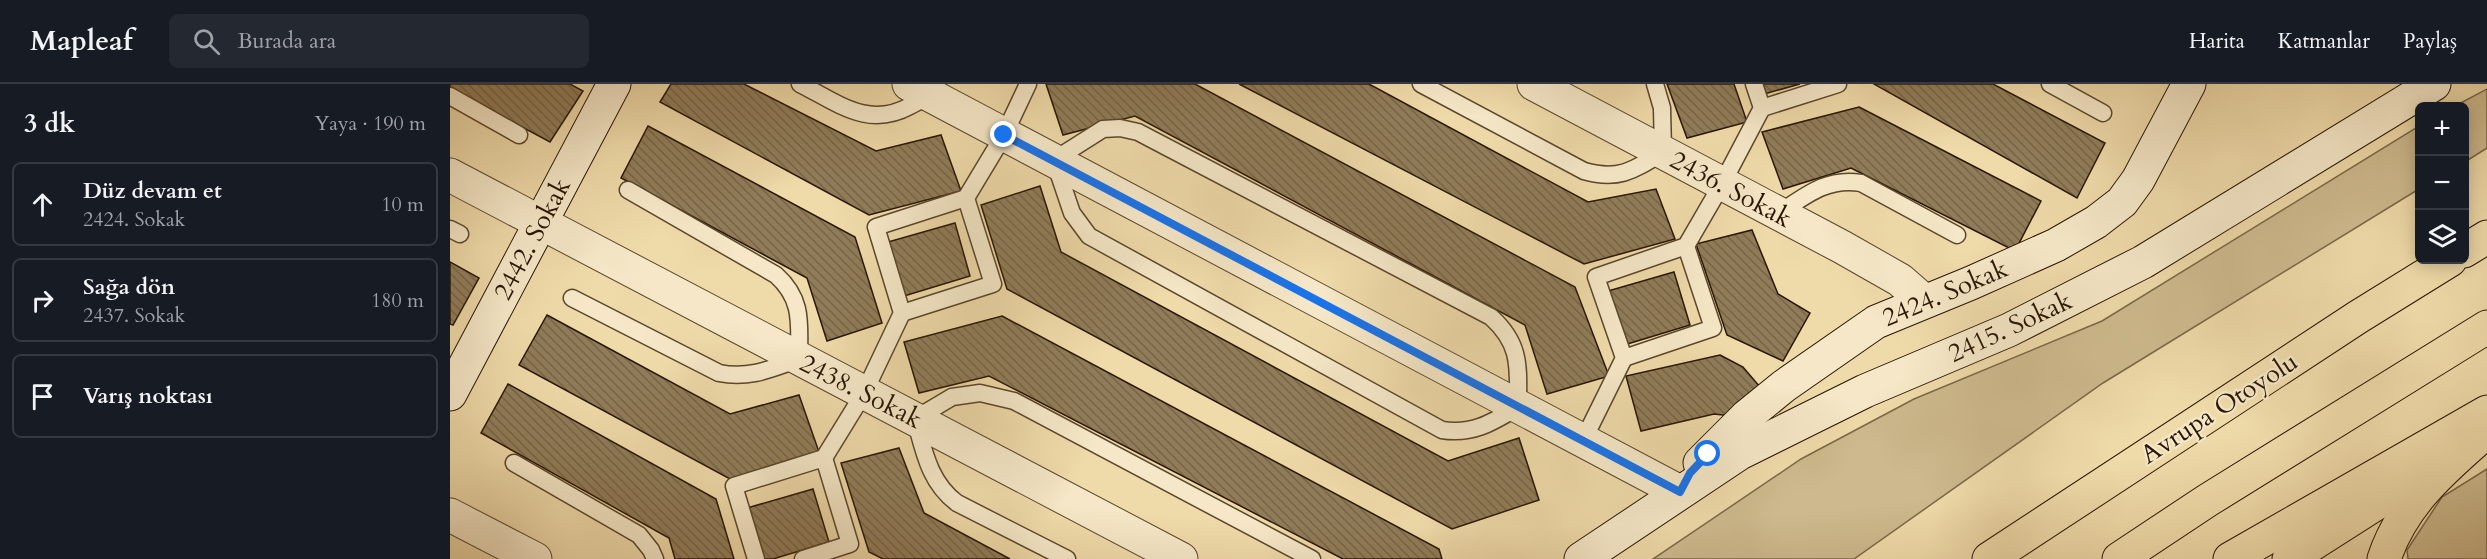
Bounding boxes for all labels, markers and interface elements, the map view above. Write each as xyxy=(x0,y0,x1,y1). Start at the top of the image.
search box xyxy=(169,14,589,68)
text: Mapleaf xyxy=(30,22,133,60)
icon: search xyxy=(190,25,223,58)
text: Burada ara xyxy=(238,26,336,56)
text: Harita xyxy=(2189,27,2245,56)
text: Katmanlar xyxy=(2278,27,2370,56)
text: Paylaş xyxy=(2403,27,2457,56)
map controls xyxy=(2415,102,2469,264)
button: + xyxy=(2415,102,2469,156)
text: 3 dk xyxy=(24,106,75,141)
text: Yaya · 190 m xyxy=(314,110,426,137)
route end xyxy=(990,121,1016,147)
street label: 2436. Sokak xyxy=(1664,142,1798,236)
button: − xyxy=(2415,156,2469,210)
street label: 2442. Sokak xyxy=(485,172,579,306)
text: Düz devam et xyxy=(83,176,222,206)
icon: ahead xyxy=(26,188,59,221)
text: 10 m xyxy=(381,191,424,218)
text: 2424. Sokak xyxy=(83,206,185,233)
button: layers xyxy=(2415,210,2469,264)
street label: 2424. Sokak xyxy=(1877,251,2013,335)
text: Sağa dön xyxy=(83,272,175,302)
street label: 2415. Sokak xyxy=(1942,283,2078,371)
icon: right xyxy=(26,284,59,317)
text: 180 m xyxy=(371,287,424,314)
text: 2437. Sokak xyxy=(83,302,185,329)
street label: Avrupa Otoyolu xyxy=(2134,344,2304,472)
street label: 2438. Sokak xyxy=(794,345,928,437)
icon: arrive xyxy=(26,380,59,413)
text: Varış noktası xyxy=(83,381,213,411)
route start xyxy=(1694,440,1720,466)

